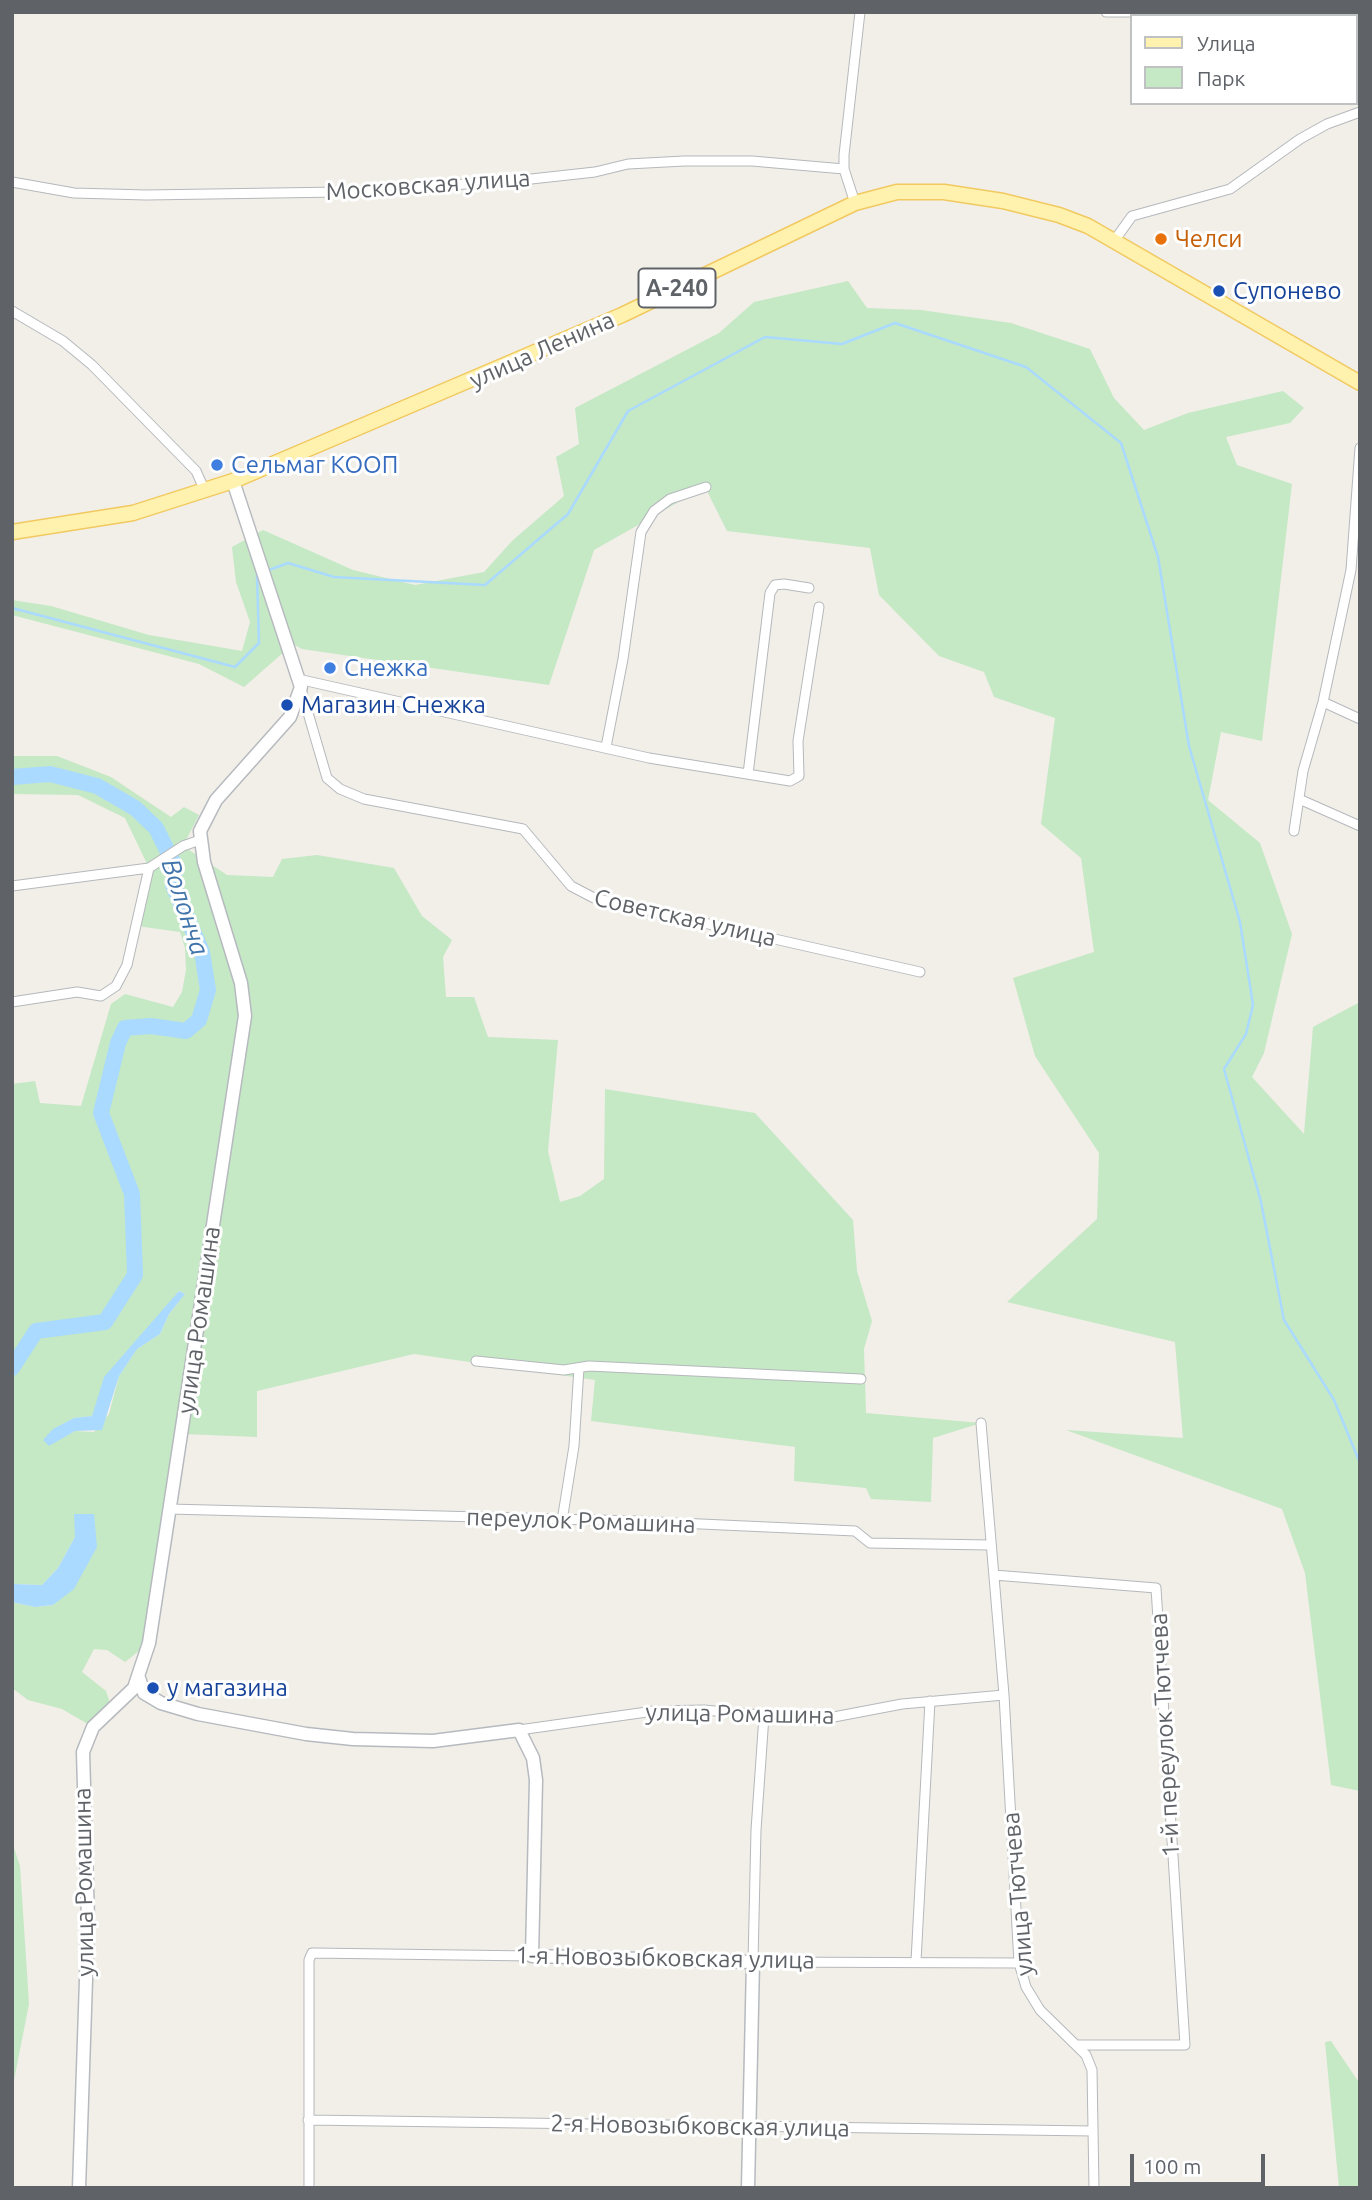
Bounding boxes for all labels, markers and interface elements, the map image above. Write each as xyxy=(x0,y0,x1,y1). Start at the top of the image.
legend xyxy=(1130,14,1358,105)
text: Улица xyxy=(1197,31,1255,55)
text: Парк xyxy=(1197,66,1245,90)
street label: Московская улица xyxy=(325,163,531,207)
place label: Челси xyxy=(1175,225,1242,253)
marker: Челси xyxy=(1153,231,1169,247)
road number: А-240 xyxy=(638,268,716,308)
place label: Супонево xyxy=(1233,277,1342,305)
marker: Супонево xyxy=(1211,283,1227,299)
street label: улица Ленина xyxy=(465,305,619,395)
place label: Сельмаг КООП xyxy=(231,451,398,479)
marker: Сельмаг КООП xyxy=(209,457,225,473)
place label: Снежка xyxy=(344,654,428,682)
marker: Снежка xyxy=(322,660,338,676)
place label: Магазин Снежка xyxy=(301,691,486,719)
marker: Магазин Снежка xyxy=(279,697,295,713)
water label: Волонча xyxy=(155,855,215,959)
street label: Советская улица xyxy=(591,883,779,953)
street label: улица Ромашина xyxy=(172,1224,226,1416)
street label: переулок Ромашина xyxy=(466,1503,696,1539)
street label: 1-й переулок Тютчева xyxy=(1144,1612,1186,1858)
place label: у магазина xyxy=(167,1674,288,1702)
marker: у магазина xyxy=(145,1680,161,1696)
street label: улица Ромашина xyxy=(645,1698,835,1730)
street label: улица Ромашина xyxy=(68,1787,100,1977)
street label: улица Тютчева xyxy=(996,1811,1040,1977)
street label: 1-я Новозыбковская улица xyxy=(515,1941,815,1975)
street label: 2-я Новозыбковская улица xyxy=(550,2109,850,2143)
scale bar xyxy=(1134,2140,1269,2184)
text: 100 m xyxy=(1143,2154,1201,2178)

